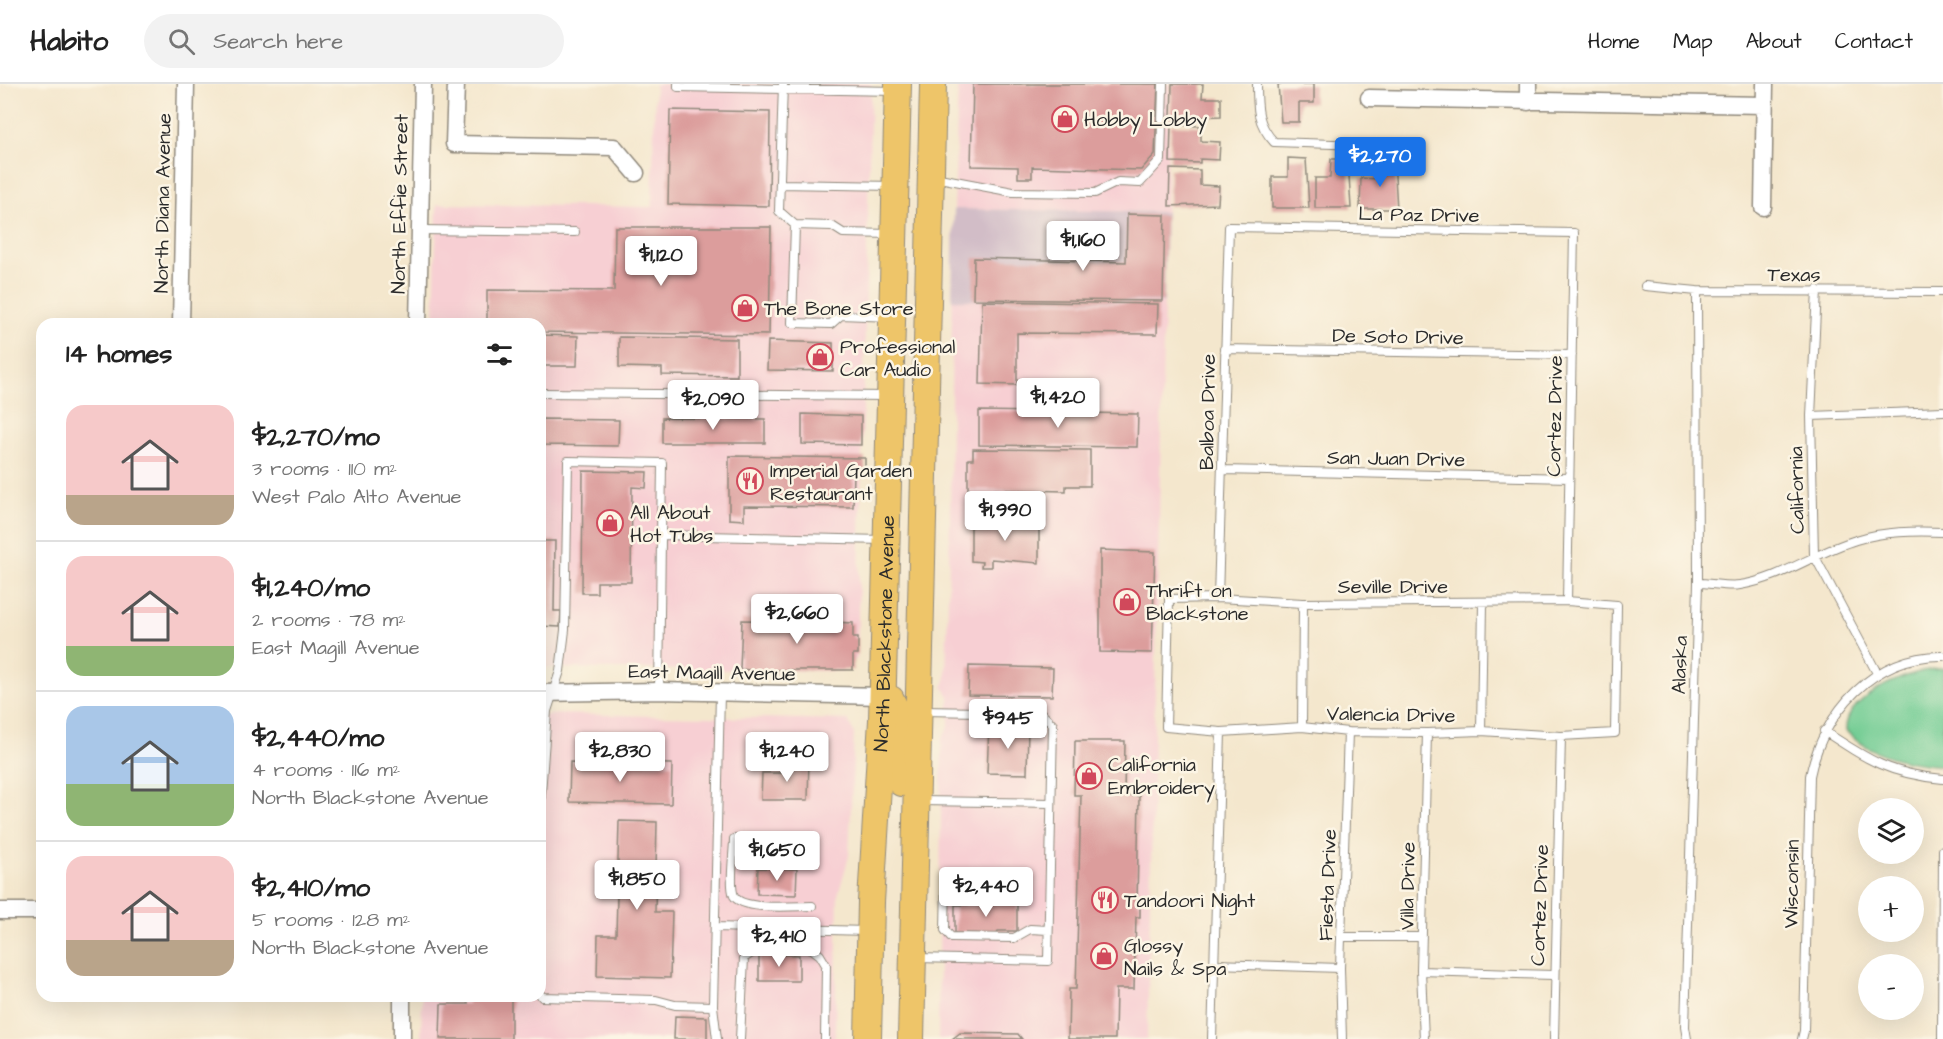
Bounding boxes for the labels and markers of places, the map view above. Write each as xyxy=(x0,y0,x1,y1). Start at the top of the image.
shop icon: Hobby Lobby xyxy=(1050,104,1080,134)
place label: Hobby Lobby xyxy=(1084,106,1207,135)
pin: $2,270 xyxy=(1331,137,1429,188)
pin: $1,160 xyxy=(1034,221,1132,272)
pin: $1,120 xyxy=(612,236,710,287)
shop icon: The Bone Store xyxy=(730,293,760,323)
place label: The Bone Store xyxy=(764,295,914,323)
place label: Professional Car Audio xyxy=(840,333,955,384)
shop icon: Professional Car Audio xyxy=(805,342,835,372)
pin: $1,420 xyxy=(1009,378,1107,429)
pin: $2,090 xyxy=(664,380,762,431)
place label: Imperial Garden Restaurant xyxy=(770,457,912,508)
restaurant icon: Imperial Garden Restaurant xyxy=(735,466,765,496)
pin: $1,990 xyxy=(956,491,1054,542)
place label: All About Hot Tubs xyxy=(630,499,713,550)
shop icon: All About Hot Tubs xyxy=(595,508,625,538)
place label: Thrift on Blackstone xyxy=(1146,577,1249,628)
shop icon: Thrift on Blackstone xyxy=(1112,587,1142,617)
pin: $2,660 xyxy=(748,594,846,645)
pin: $945 xyxy=(972,699,1044,750)
pin: $2,830 xyxy=(571,732,669,783)
pin: $1,240 xyxy=(738,732,836,783)
place label: California Embroidery xyxy=(1108,751,1215,803)
shop icon: California Embroidery xyxy=(1074,761,1104,791)
pin: $1,650 xyxy=(728,831,826,882)
pin: $1,850 xyxy=(588,860,686,911)
pin: $2,440 xyxy=(937,867,1035,918)
restaurant icon: Tandoori Night xyxy=(1090,885,1120,915)
place label: Tandoori Night xyxy=(1124,887,1255,916)
pin: $2,410 xyxy=(730,917,828,968)
place label: Glossy Nails & Spa xyxy=(1124,932,1227,983)
shop icon: Glossy Nails & Spa xyxy=(1089,941,1119,971)

